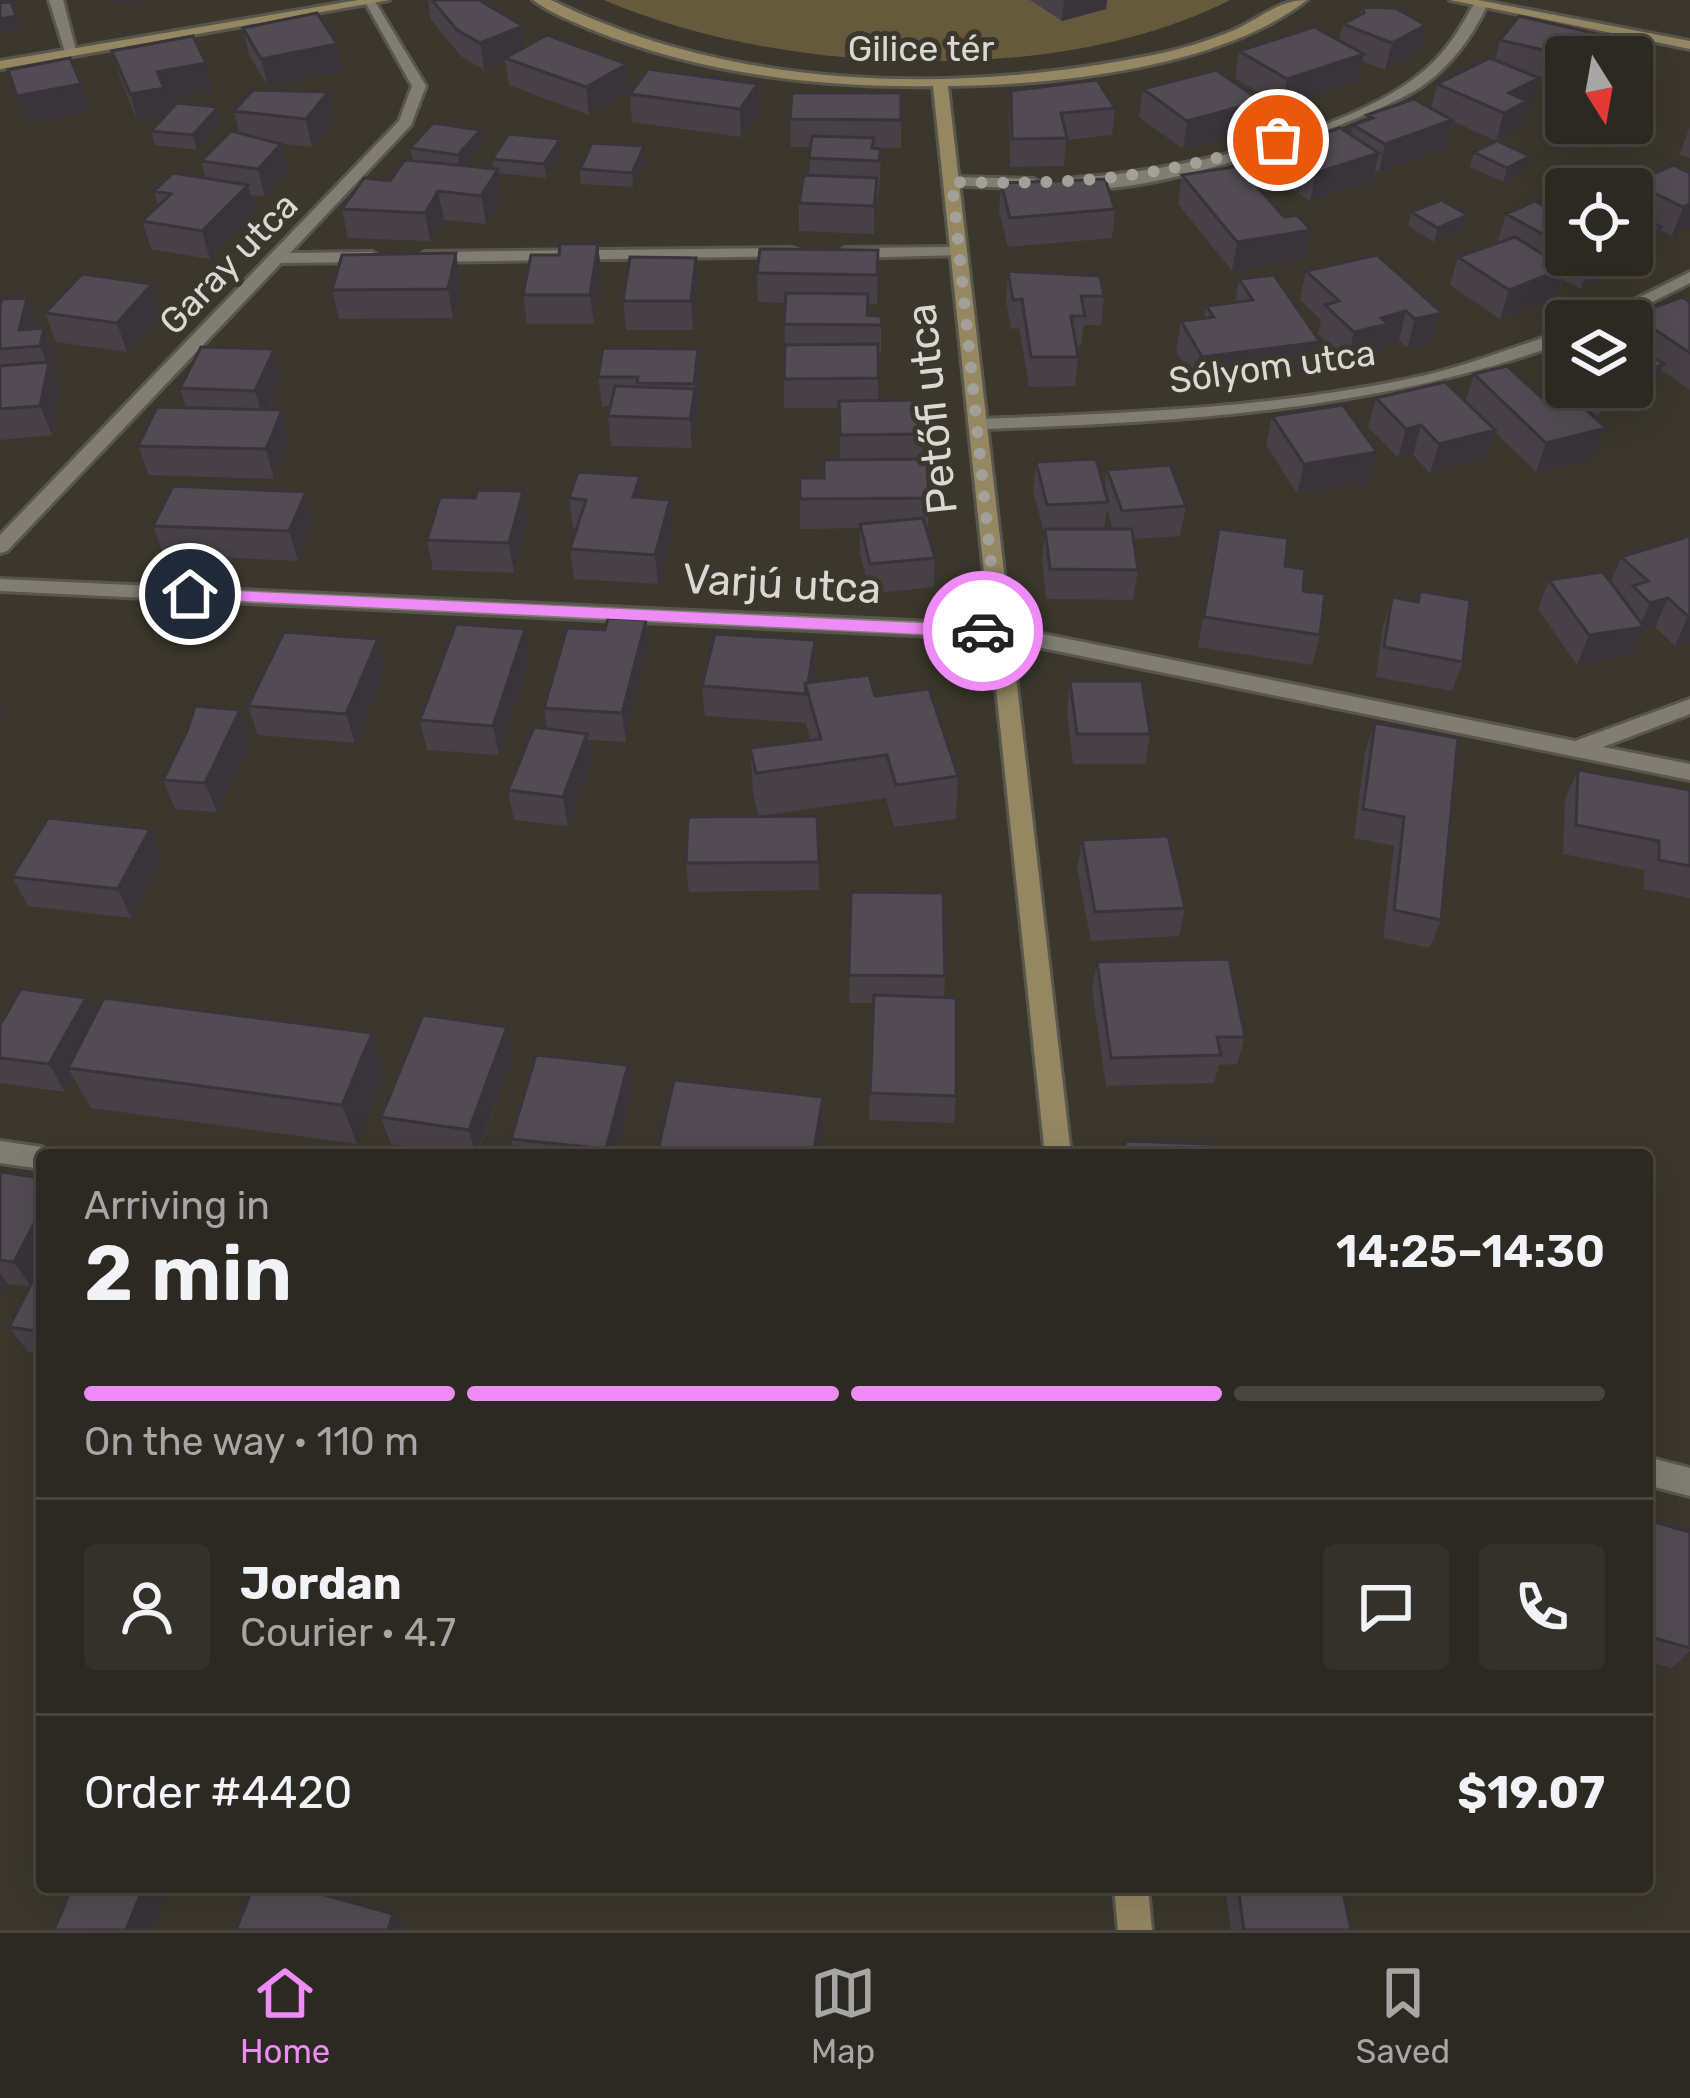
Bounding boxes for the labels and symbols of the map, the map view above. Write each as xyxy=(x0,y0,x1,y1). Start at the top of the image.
street label: Gilice tér xyxy=(848,27,995,70)
north arrow xyxy=(1545,36,1653,144)
pin xyxy=(1227,89,1329,191)
street label: Garay utca xyxy=(150,184,307,343)
street label: Petőfi utca xyxy=(896,301,968,517)
street label: Sólyom utca xyxy=(1166,331,1378,402)
pin xyxy=(139,543,241,645)
street label: Varjú utca xyxy=(681,554,882,614)
courier xyxy=(923,571,1043,691)

